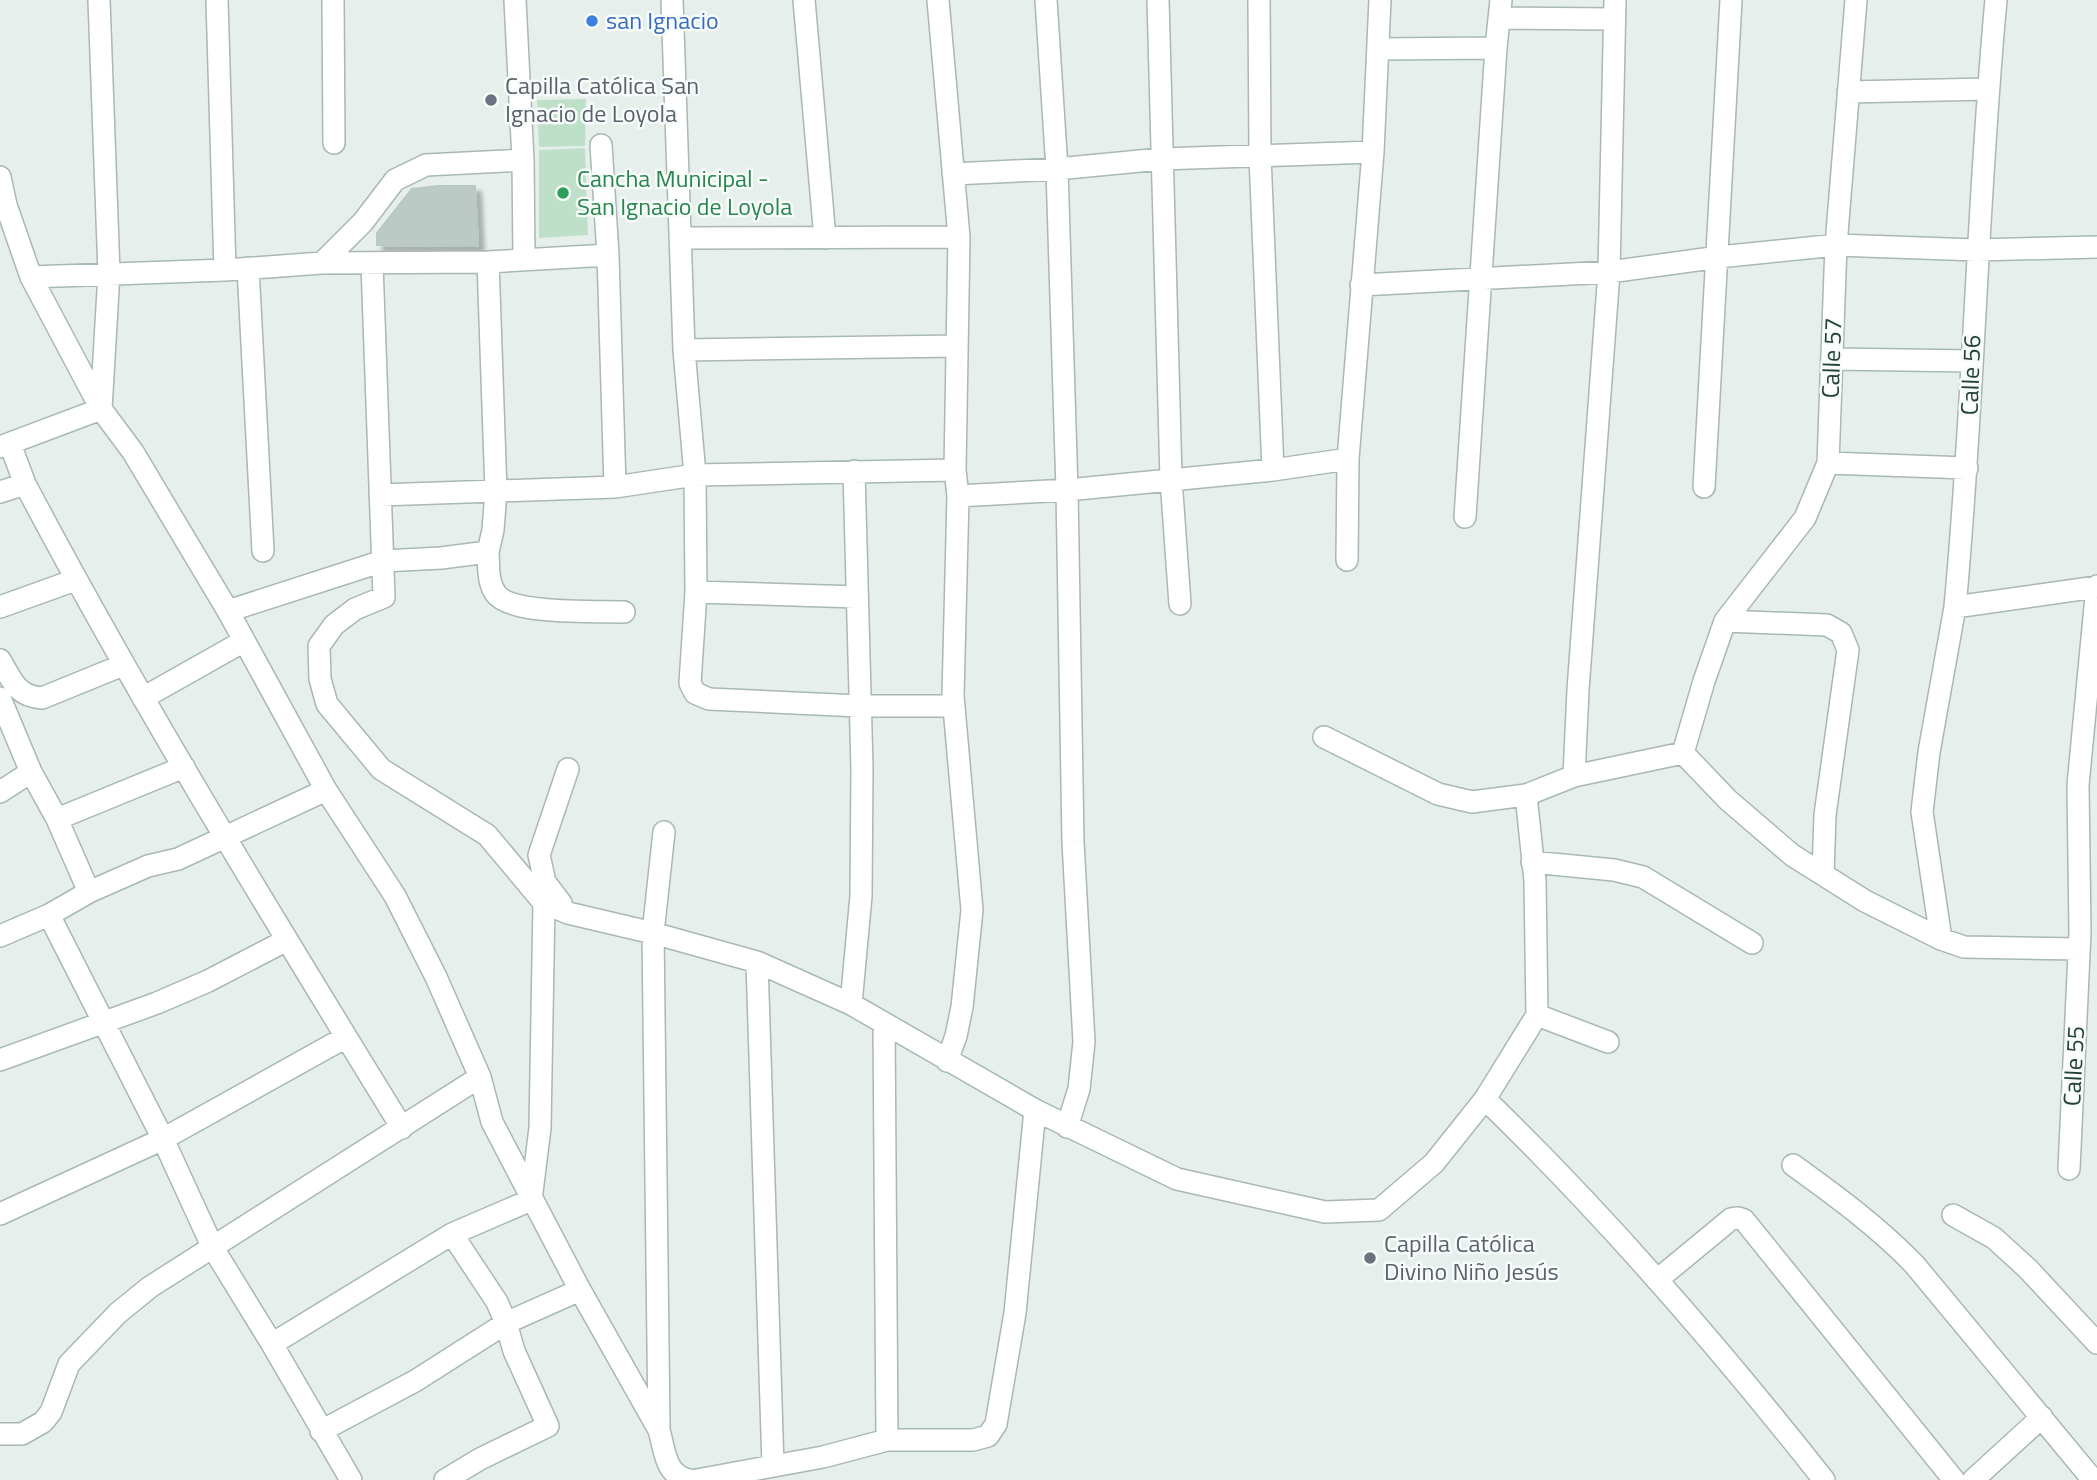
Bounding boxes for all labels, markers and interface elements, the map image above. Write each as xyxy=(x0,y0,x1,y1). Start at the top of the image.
place label: san Ignacio xyxy=(606,2,719,38)
marker: san Ignacio xyxy=(584,13,600,29)
place label: Capilla Católica San Ignacio de Loyola xyxy=(505,67,699,131)
marker: Capilla Católica San Ignacio de Loyola xyxy=(483,92,499,108)
place label: Cancha Municipal - San Ignacio de Loyola xyxy=(577,160,792,224)
marker: Cancha Municipal - San Ignacio de Loyola xyxy=(555,185,571,201)
street label: Calle 57 xyxy=(1812,317,1850,399)
street label: Calle 56 xyxy=(1951,334,1989,416)
street label: Calle 55 xyxy=(2053,1025,2093,1107)
place label: Capilla Católica Divino Niño Jesús xyxy=(1384,1225,1559,1289)
marker: Capilla Católica Divino Niño Jesús xyxy=(1362,1250,1378,1266)

